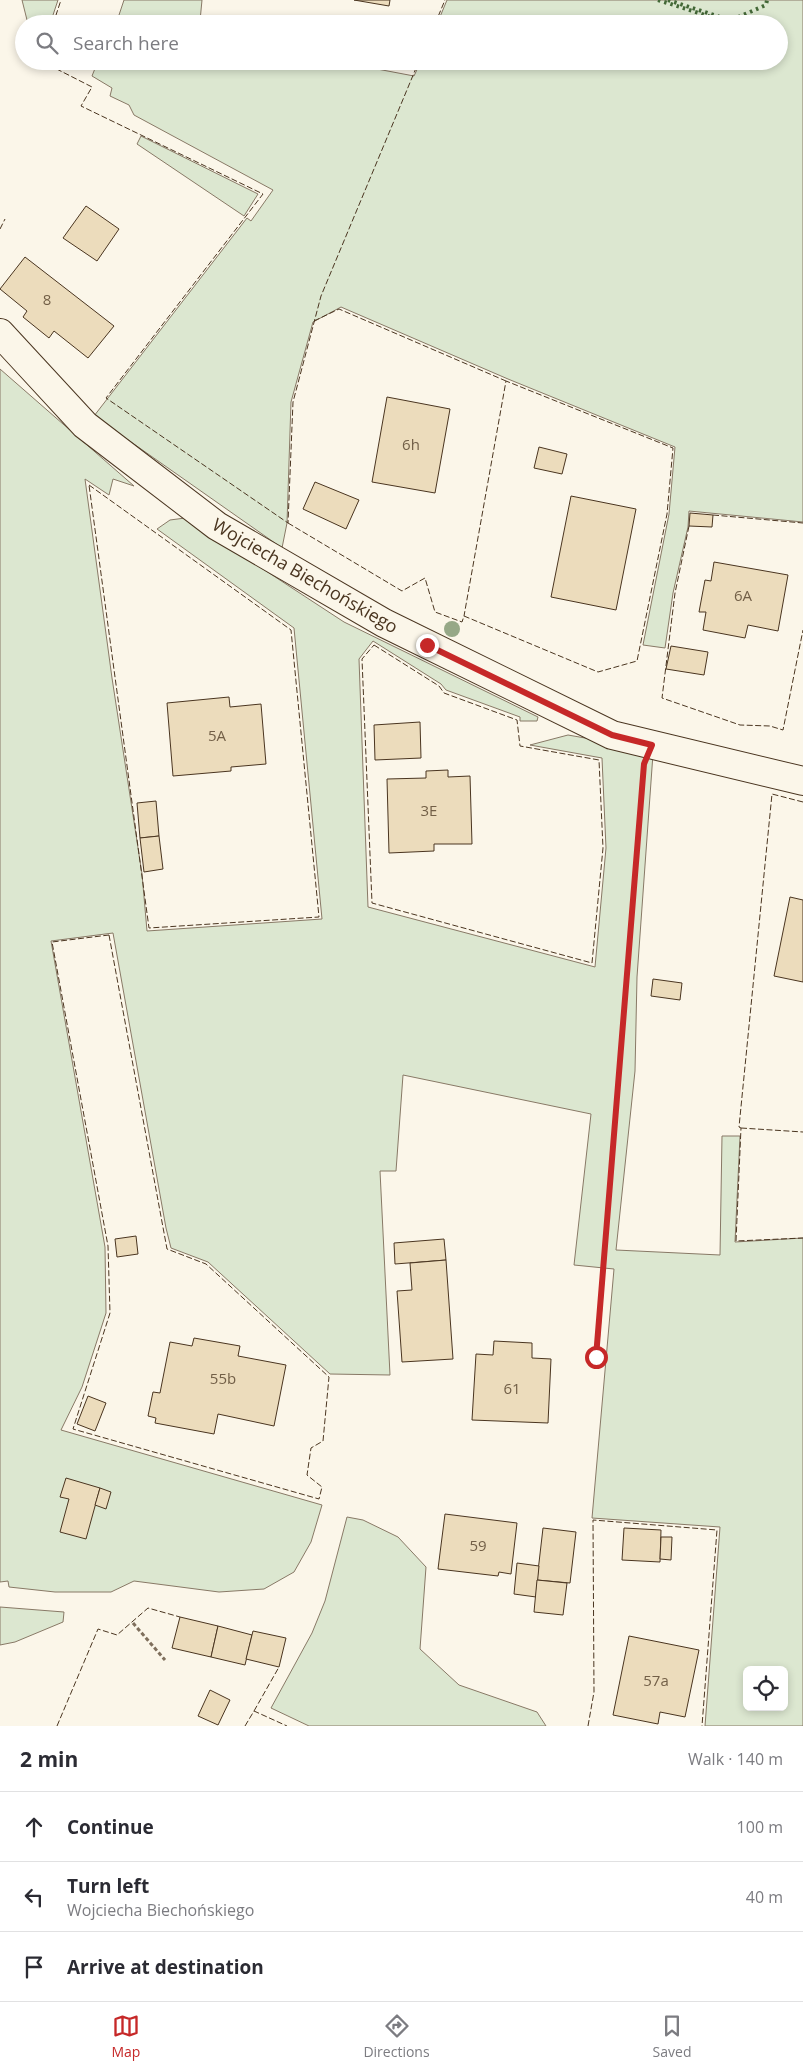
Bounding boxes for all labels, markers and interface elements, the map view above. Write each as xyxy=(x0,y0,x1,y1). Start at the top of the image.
search box xyxy=(15,15,788,70)
icon: search xyxy=(33,29,61,57)
text: Search here xyxy=(73,30,179,56)
house number: 8 xyxy=(43,289,51,309)
house number: 6h xyxy=(402,434,420,454)
street label: Wojciecha Biechońskiego xyxy=(208,512,403,638)
house number: 6A xyxy=(734,585,753,605)
route end xyxy=(416,634,439,657)
house number: 5A xyxy=(208,725,227,745)
house number: 3E xyxy=(421,800,437,820)
route start xyxy=(585,1346,608,1369)
house number: 55b xyxy=(210,1368,236,1388)
house number: 61 xyxy=(503,1378,521,1398)
house number: 59 xyxy=(469,1535,487,1555)
map controls xyxy=(743,1666,788,1711)
button: locate xyxy=(743,1666,788,1711)
house number: 57a xyxy=(643,1670,669,1690)
text: 2 min xyxy=(20,1745,78,1773)
text: Walk · 140 m xyxy=(688,1748,783,1770)
icon: ahead xyxy=(20,1813,48,1841)
text: Continue xyxy=(67,1814,154,1840)
text: 100 m xyxy=(737,1816,783,1838)
text: Turn left xyxy=(67,1873,149,1899)
icon: left xyxy=(20,1883,48,1911)
text: 40 m xyxy=(746,1886,783,1908)
text: Wojciecha Biechońskiego xyxy=(67,1899,254,1921)
icon: arrive xyxy=(20,1953,48,1981)
text: Arrive at destination xyxy=(67,1954,264,1980)
tab: Map xyxy=(111,2012,140,2061)
tab: Directions xyxy=(363,2012,430,2061)
tab: Saved xyxy=(653,2012,691,2061)

